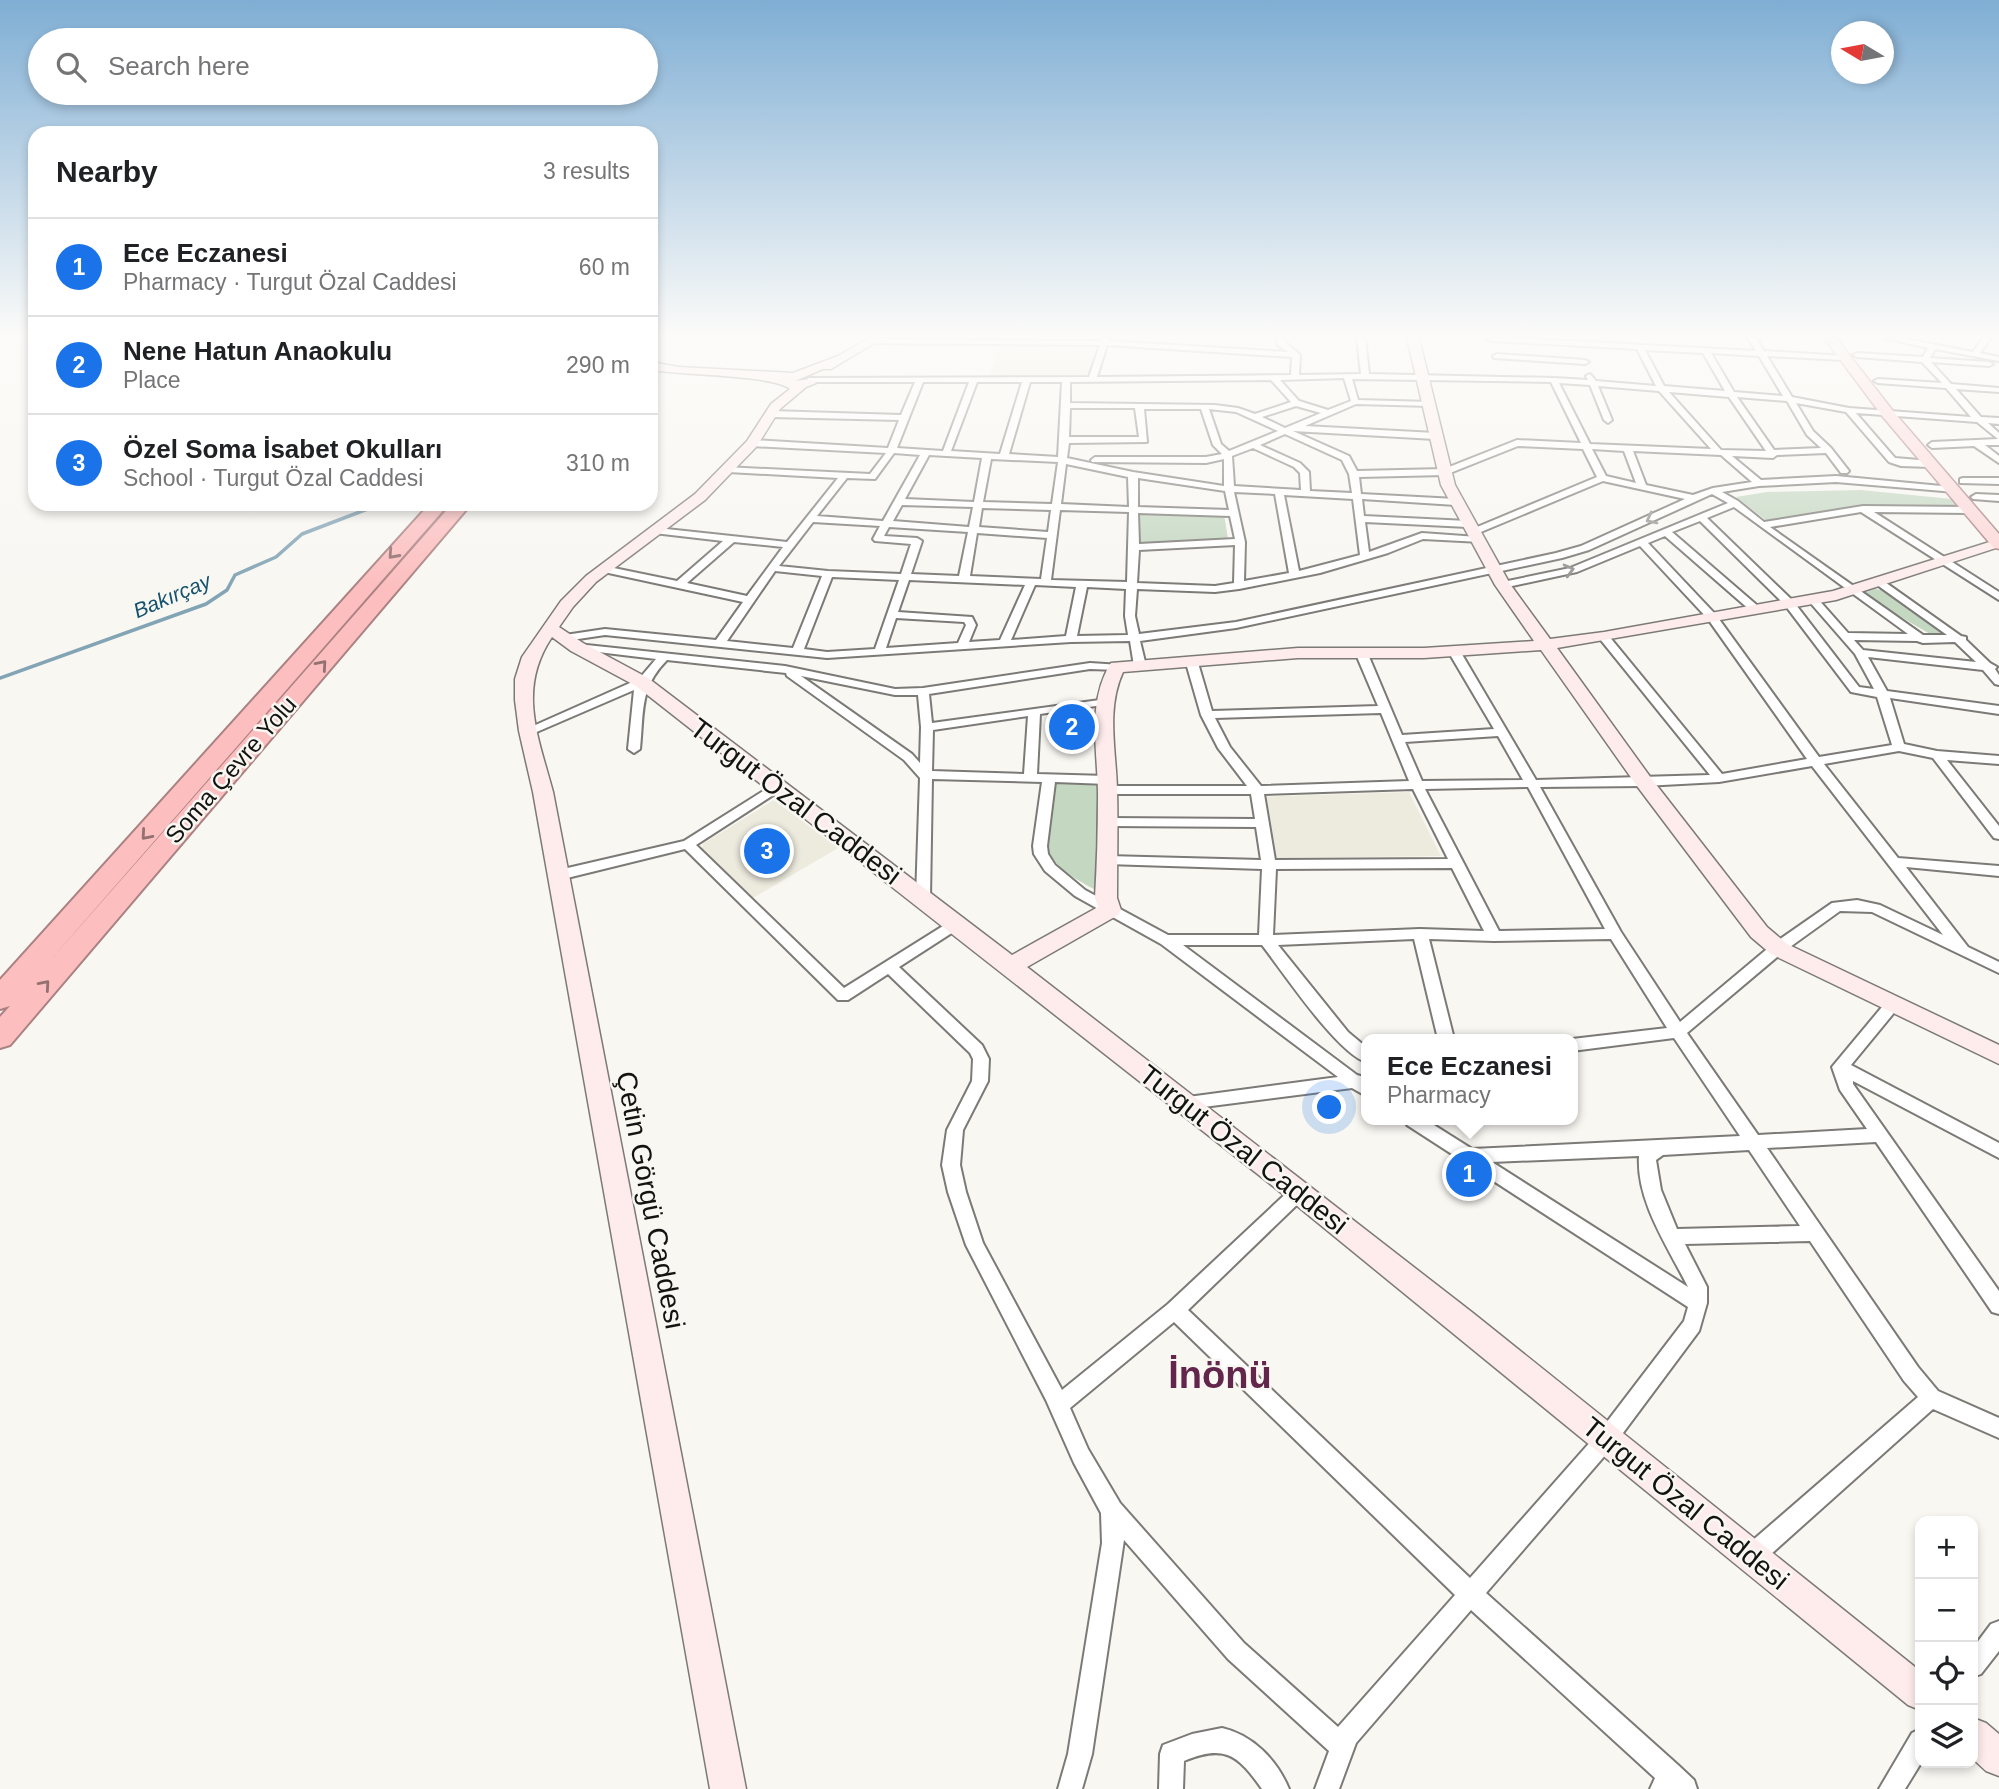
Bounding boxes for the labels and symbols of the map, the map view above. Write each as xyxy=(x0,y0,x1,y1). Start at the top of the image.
north arrow xyxy=(1831,21,1894,84)
one-way arrow xyxy=(1646,511,1658,525)
one-way arrow xyxy=(389,546,402,559)
one-way arrow xyxy=(1563,564,1575,578)
water label: Bakırçay xyxy=(130,568,215,622)
one-way arrow xyxy=(314,661,326,674)
street label: Soma Çevre Yolu xyxy=(160,691,302,849)
pin: 2 xyxy=(1049,701,1095,753)
street label: Turgut Özal Caddesi xyxy=(684,712,907,891)
pin: 3 xyxy=(744,825,790,877)
one-way arrow xyxy=(142,827,154,840)
one-way arrow xyxy=(37,981,49,994)
street label: Turgut Özal Caddesi xyxy=(1133,1058,1354,1240)
street label: Çetin Görgü Caddesi xyxy=(610,1069,691,1331)
your location xyxy=(1312,1090,1346,1124)
pin: 1 xyxy=(1446,1148,1492,1200)
district label: İnönü xyxy=(1168,1354,1272,1396)
street label: Turgut Özal Caddesi xyxy=(1577,1411,1795,1596)

